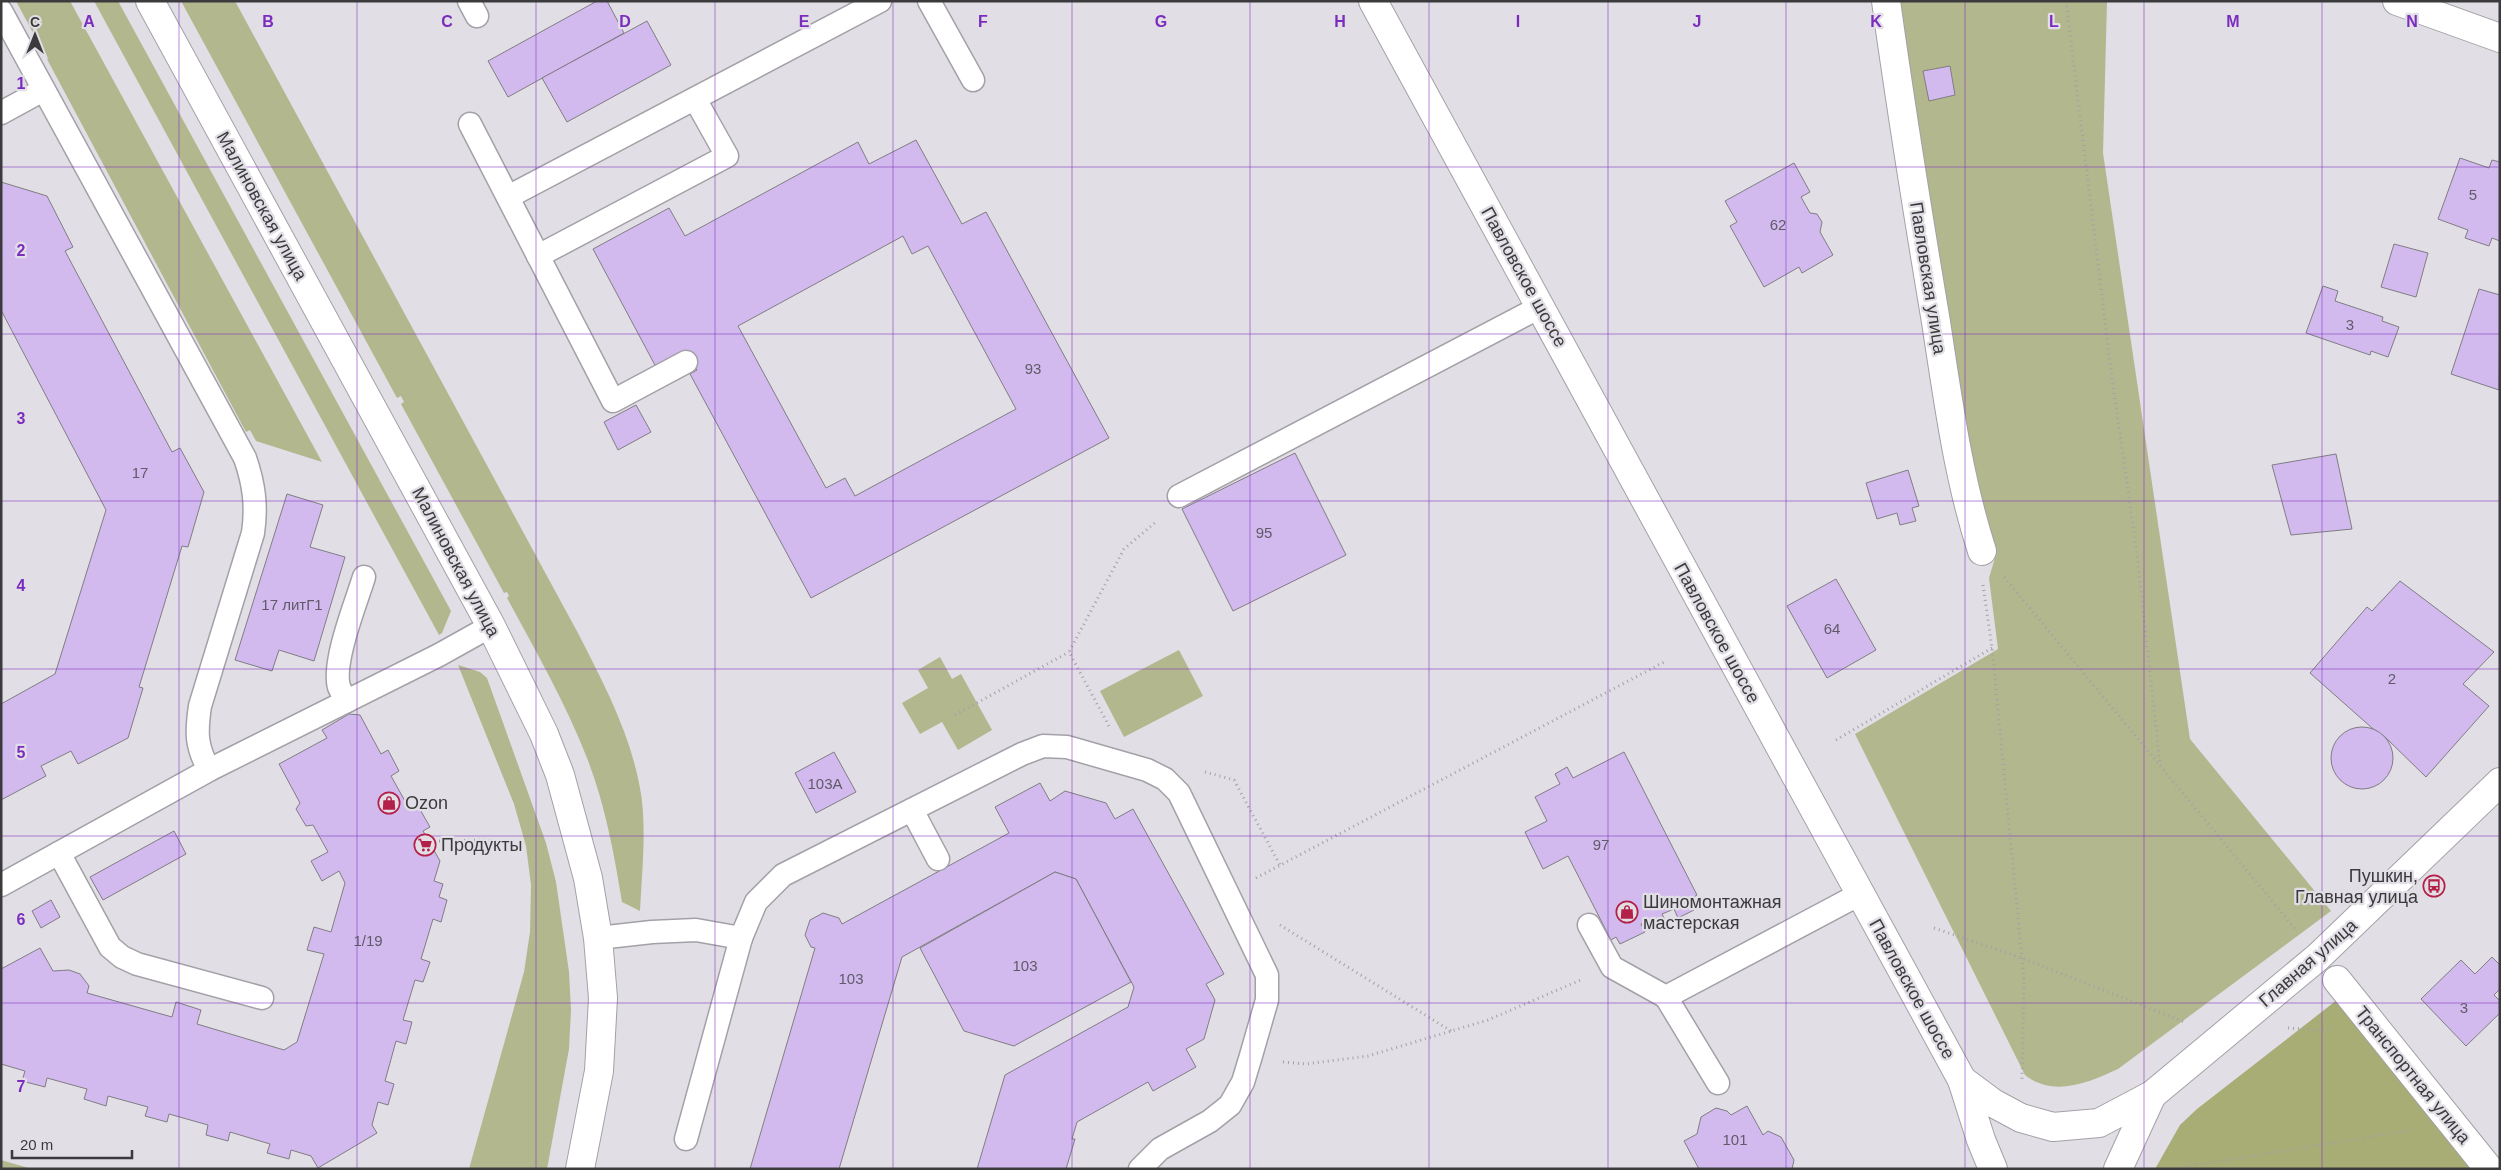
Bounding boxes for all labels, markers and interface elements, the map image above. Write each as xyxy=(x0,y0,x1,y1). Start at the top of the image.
north arrow xyxy=(10,10,60,60)
text: A xyxy=(83,13,95,30)
text: B xyxy=(262,13,274,30)
text: C xyxy=(441,13,453,30)
text: D xyxy=(619,13,631,30)
text: E xyxy=(799,13,810,30)
text: F xyxy=(978,13,988,30)
text: G xyxy=(1155,13,1167,30)
text: H xyxy=(1334,13,1346,30)
text: I xyxy=(1516,13,1520,30)
text: J xyxy=(1693,13,1701,30)
text: K xyxy=(1870,13,1882,30)
text: L xyxy=(2049,13,2059,30)
text: M xyxy=(2226,13,2240,30)
text: N xyxy=(2406,13,2418,30)
text: С xyxy=(30,14,40,30)
text: 1 xyxy=(17,75,26,92)
street label: Малиновская улица xyxy=(213,128,312,285)
house number: 5 xyxy=(2469,186,2477,203)
street label: Павловская улица xyxy=(1906,201,1950,356)
street label: Павловское шоссе xyxy=(1477,204,1571,350)
house number: 62 xyxy=(1770,216,1786,233)
text: 2 xyxy=(17,242,26,259)
house number: 3 xyxy=(2346,316,2354,333)
house number: 93 xyxy=(1025,360,1041,377)
text: 3 xyxy=(17,410,26,427)
house number: 17 xyxy=(132,464,148,481)
street label: Малиновская улица xyxy=(408,484,504,641)
house number: 95 xyxy=(1256,524,1272,541)
street label: Павловское шоссе xyxy=(1670,560,1764,706)
text: 4 xyxy=(17,577,26,594)
house number: 17 литГ1 xyxy=(261,596,323,613)
house number: 64 xyxy=(1824,620,1840,637)
house number: 2 xyxy=(2388,670,2396,687)
text: 5 xyxy=(17,744,26,761)
house number: 103А xyxy=(807,775,843,792)
shop icon: Ozon xyxy=(377,791,401,815)
place label: Ozon xyxy=(405,793,448,813)
supermarket icon: Продукты xyxy=(413,833,437,857)
place label: Продукты xyxy=(441,835,522,855)
house number: 97 xyxy=(1593,836,1609,853)
place label: Пушкин, Главная улица xyxy=(2295,866,2419,907)
bus stop icon: Пушкин, Главная улица xyxy=(2422,874,2446,898)
place label: Шиномонтажная мастерская xyxy=(1643,892,1782,933)
shop icon: Шиномонтажная мастерская xyxy=(1615,900,1639,924)
text: 6 xyxy=(17,911,26,928)
street label: Главная улица xyxy=(2255,914,2362,1011)
street label: Павловское шоссе xyxy=(1865,916,1959,1062)
house number: 1/19 xyxy=(353,932,383,949)
house number: 103 xyxy=(1012,957,1038,974)
house number: 103 xyxy=(838,970,864,987)
house number: 3 xyxy=(2460,999,2468,1016)
street label: Транспортная улица xyxy=(2352,1002,2475,1148)
text: 7 xyxy=(17,1078,26,1095)
scale bar xyxy=(12,1128,132,1160)
house number: 101 xyxy=(1722,1131,1748,1148)
text: 20 m xyxy=(20,1136,53,1153)

